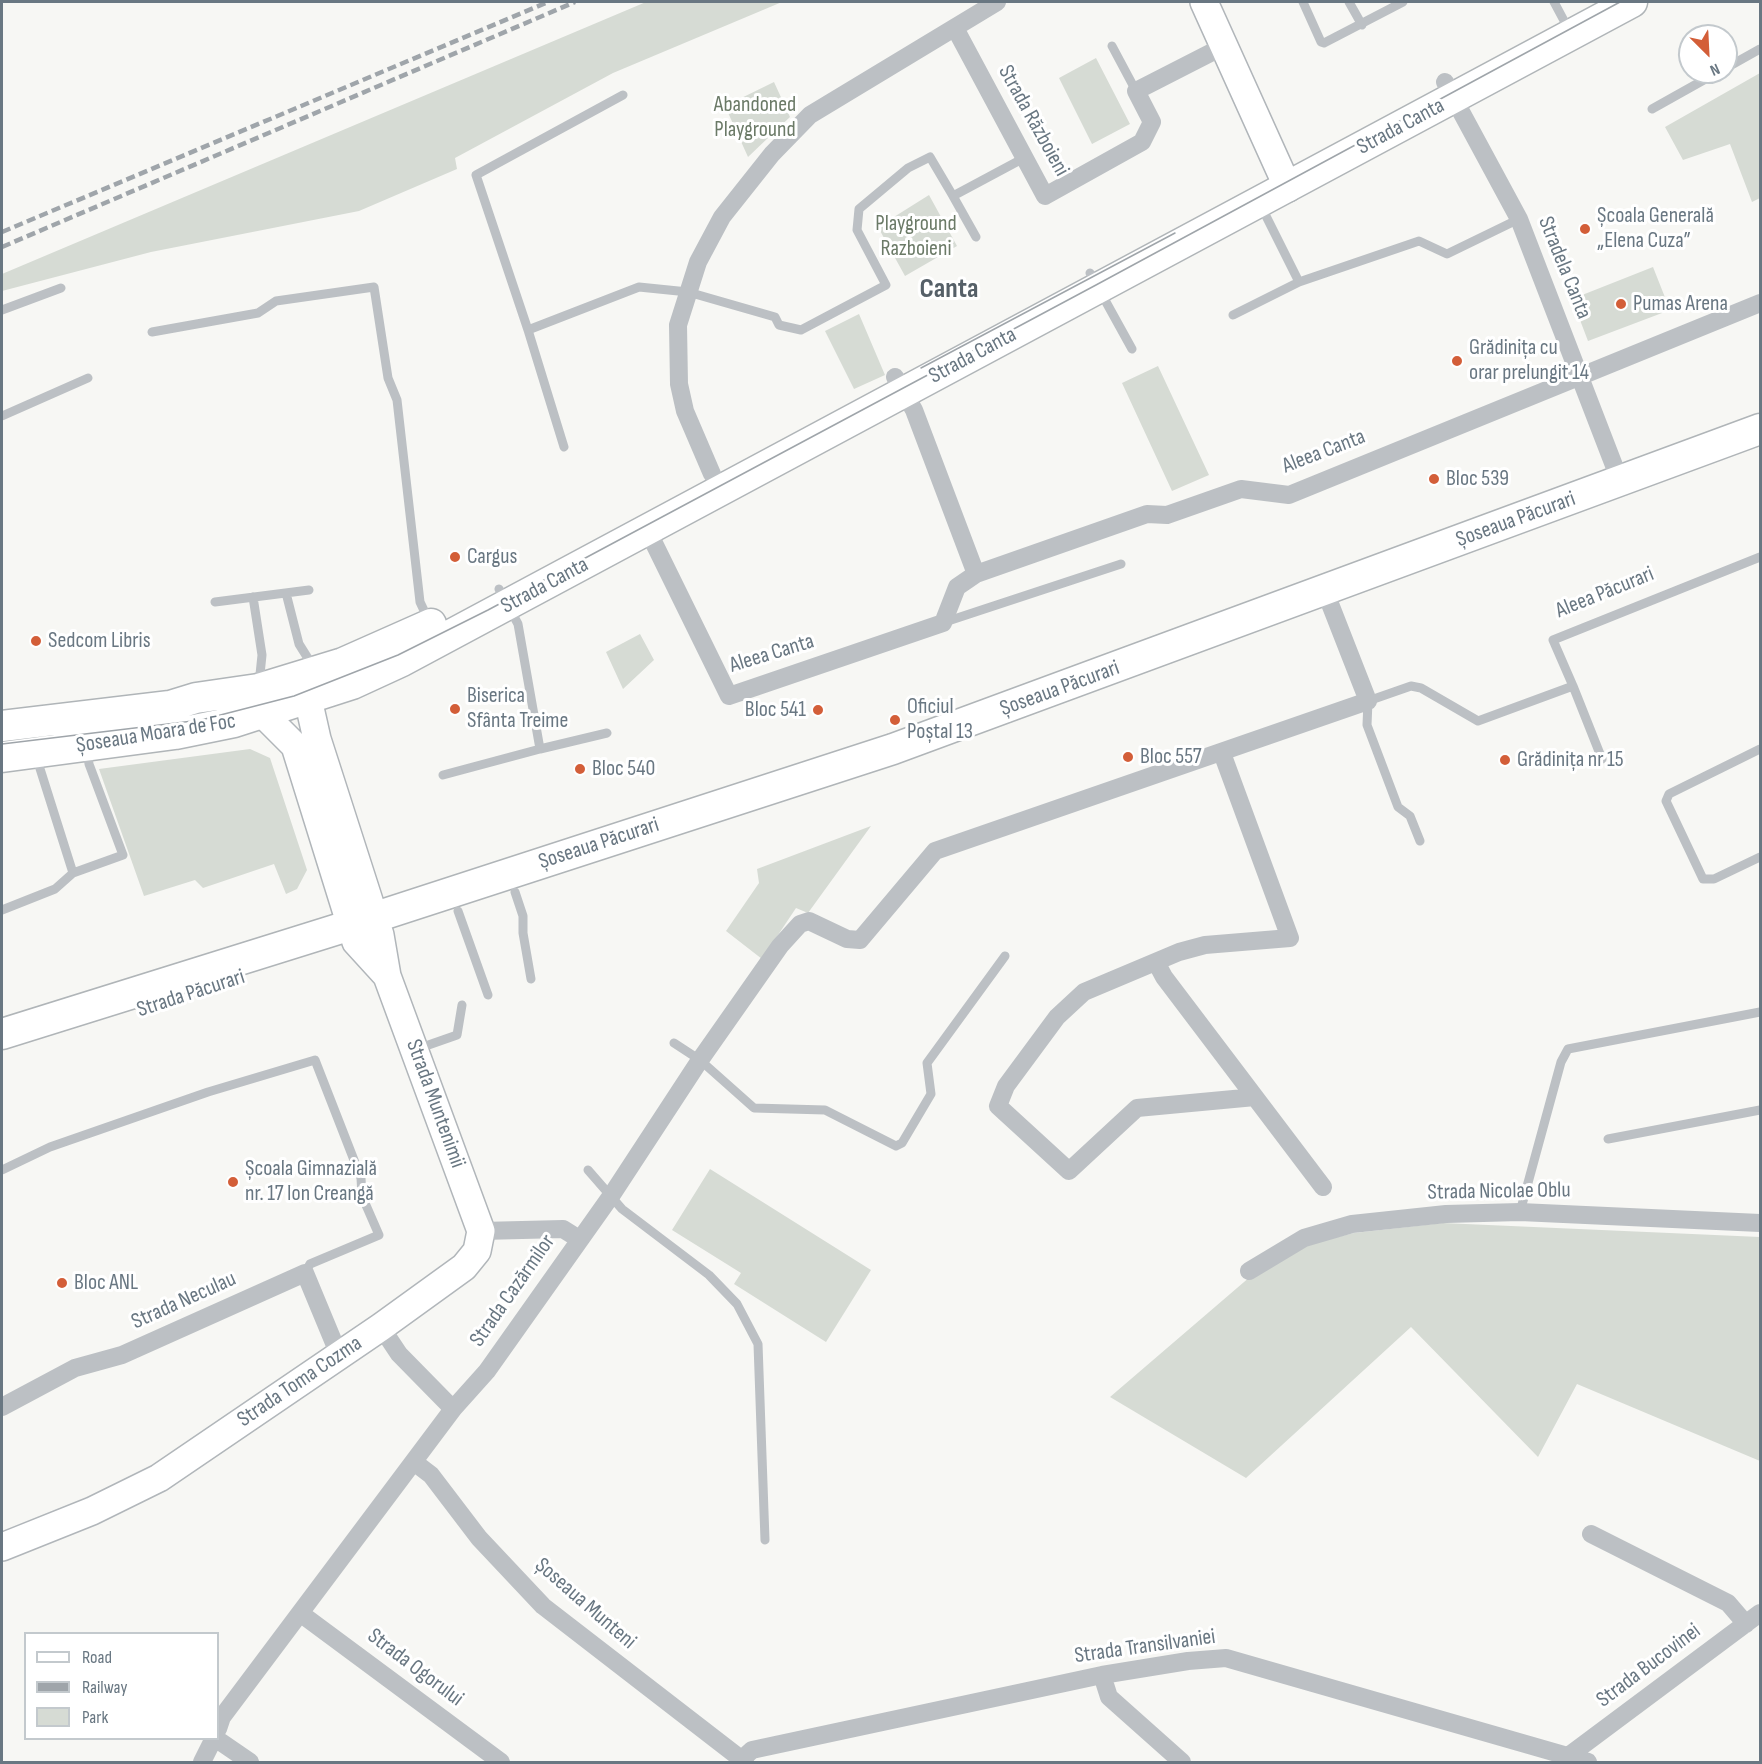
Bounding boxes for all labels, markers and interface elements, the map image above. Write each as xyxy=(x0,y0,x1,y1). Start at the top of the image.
north arrow xyxy=(1678,24,1738,84)
text: N xyxy=(1707,59,1722,79)
street label: Strada Războieni xyxy=(992,61,1074,181)
park label: Abandoned Playground xyxy=(714,92,796,144)
street label: Strada Canta xyxy=(1353,93,1449,161)
place label: Școala Generală „Elena Cuza” xyxy=(1597,203,1714,254)
park label: Playground Razboieni xyxy=(875,211,957,262)
street label: Stradela Canta xyxy=(1532,213,1596,323)
marker: Școala Generală „Elena Cuza” xyxy=(1578,222,1592,236)
district label: Canta xyxy=(920,273,978,307)
place label: Pumas Arena xyxy=(1633,291,1728,317)
marker: Pumas Arena xyxy=(1614,297,1628,311)
street label: Strada Canta xyxy=(925,322,1021,390)
place label: Grădinița cu orar prelungit 14 xyxy=(1469,335,1589,386)
marker: Grădinița cu orar prelungit 14 xyxy=(1450,354,1464,368)
street label: Aleea Canta xyxy=(1279,424,1369,480)
place label: Bloc 539 xyxy=(1446,466,1509,492)
marker: Bloc 539 xyxy=(1427,472,1441,486)
street label: Șoseaua Păcurari xyxy=(1453,486,1579,554)
place label: Cargus xyxy=(467,544,517,570)
marker: Cargus xyxy=(448,550,462,564)
street label: Strada Canta xyxy=(497,552,593,620)
street label: Aleea Păcurari xyxy=(1552,561,1658,625)
place label: Sedcom Libris xyxy=(48,628,151,654)
street label: Aleea Canta xyxy=(727,629,817,679)
marker: Sedcom Libris xyxy=(29,634,43,648)
street label: Șoseaua Păcurari xyxy=(997,655,1123,723)
place label: Biserica Sfânta Treime xyxy=(467,683,568,734)
place label: Oficiul Poștal 13 xyxy=(907,694,973,746)
place label: Bloc 541 xyxy=(745,697,806,723)
marker: Biserica Sfânta Treime xyxy=(448,702,462,716)
marker: Bloc 541 xyxy=(811,703,825,717)
street label: Șoseaua Moara de Foc xyxy=(74,708,238,760)
marker: Oficiul Poștal 13 xyxy=(888,713,902,727)
place label: Bloc 557 xyxy=(1140,744,1202,770)
place label: Grădinița nr 15 xyxy=(1517,747,1624,773)
marker: Bloc 557 xyxy=(1121,750,1135,764)
marker: Grădinița nr 15 xyxy=(1498,753,1512,767)
place label: Bloc 540 xyxy=(592,756,655,782)
marker: Bloc 540 xyxy=(573,762,587,776)
street label: Șoseaua Păcurari xyxy=(535,812,663,876)
street label: Strada Păcurari xyxy=(134,964,248,1024)
street label: Strada Muntenimii xyxy=(400,1036,470,1172)
place label: Școala Gimnazială nr. 17 Ion Creangă xyxy=(245,1156,377,1208)
marker: Școala Gimnazială nr. 17 Ion Creangă xyxy=(226,1175,240,1189)
street label: Strada Nicolae Oblu xyxy=(1427,1178,1571,1206)
street label: Strada Cazărmilor xyxy=(465,1230,561,1352)
street label: Strada Neculau xyxy=(128,1266,240,1336)
place label: Bloc ANL xyxy=(74,1270,138,1296)
marker: Bloc ANL xyxy=(55,1276,69,1290)
street label: Strada Toma Cozma xyxy=(233,1331,367,1433)
street label: Șoseaua Munteni xyxy=(529,1553,641,1655)
street label: Strada Bucovinei xyxy=(1592,1618,1706,1714)
street label: Strada Ogorului xyxy=(362,1623,468,1713)
street label: Strada Transilvaniei xyxy=(1073,1624,1217,1670)
legend xyxy=(24,1632,219,1740)
text: Road xyxy=(82,1647,112,1668)
text: Railway xyxy=(82,1677,127,1698)
text: Park xyxy=(82,1707,108,1728)

